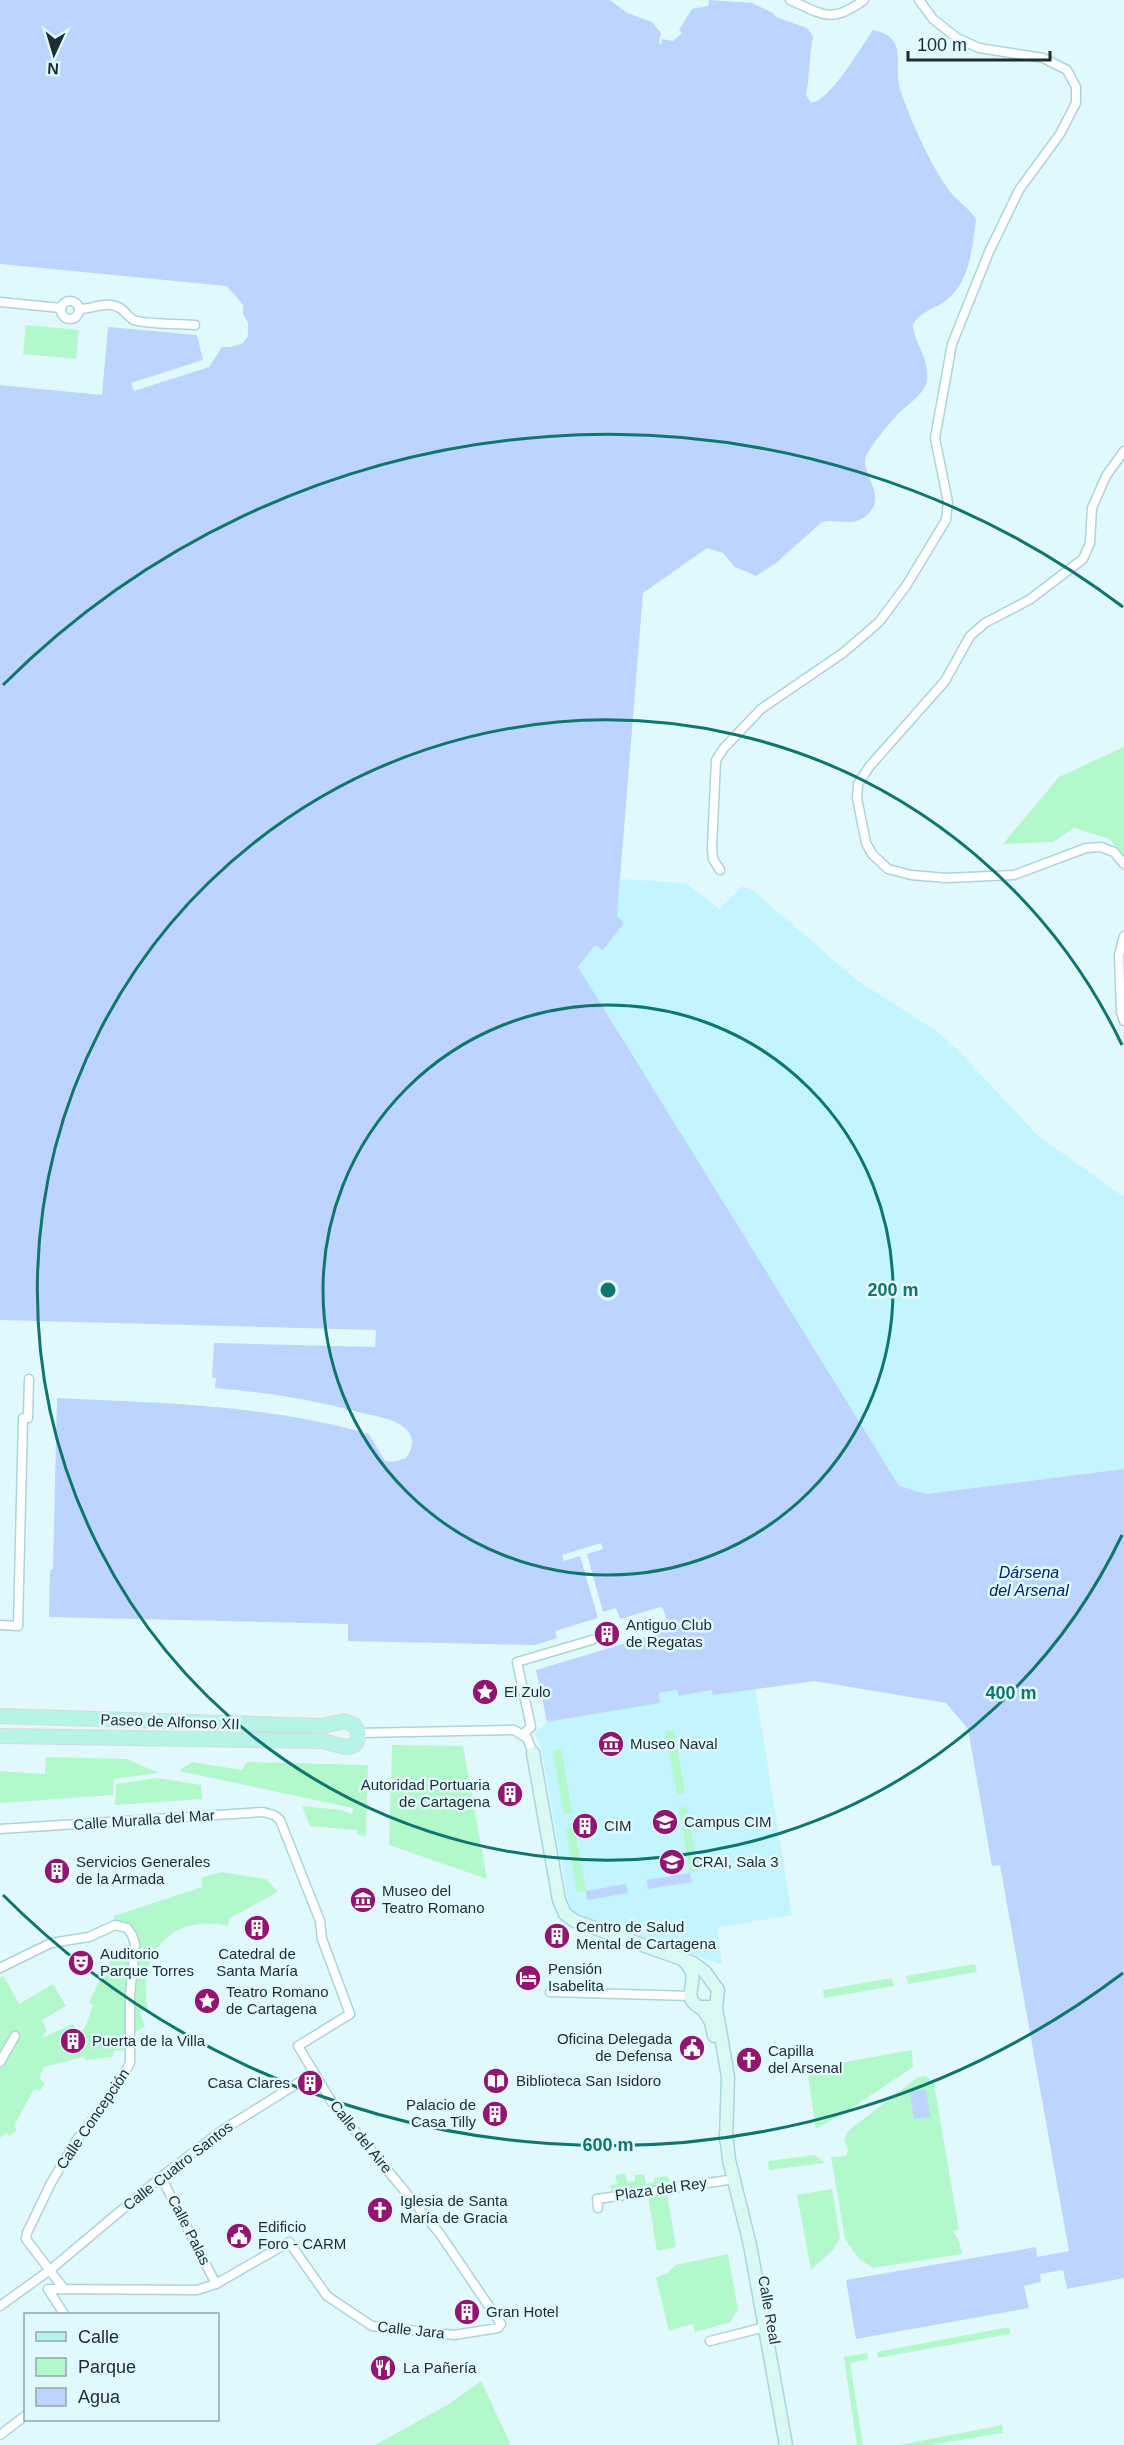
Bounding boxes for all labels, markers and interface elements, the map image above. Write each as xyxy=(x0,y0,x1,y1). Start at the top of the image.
north arrow xyxy=(24,24,84,84)
scale bar xyxy=(908,24,1050,62)
text: 100 m xyxy=(917,35,967,55)
text: N xyxy=(47,60,59,77)
centre of rings xyxy=(598,1280,618,1300)
text: 200 m xyxy=(867,1280,919,1300)
water label: Dársena del Arsenal xyxy=(989,1564,1069,1599)
place label: Antiguo Club de Regatas xyxy=(626,1616,712,1650)
building icon: Antiguo Club de Regatas xyxy=(592,1619,622,1649)
place icon: El Zulo xyxy=(470,1677,500,1707)
place label: El Zulo xyxy=(504,1683,551,1700)
text: 400 m xyxy=(985,1683,1037,1703)
street label: Paseo de Alfonso XII xyxy=(100,1711,240,1732)
museum icon: Museo Naval xyxy=(596,1729,626,1759)
place label: Museo Naval xyxy=(630,1735,718,1752)
place label: Autoridad Portuaria de Cartagena xyxy=(361,1776,491,1810)
building icon: Autoridad Portuaria de Cartagena xyxy=(495,1779,525,1809)
street label: Calle Muralla del Mar xyxy=(73,1806,215,1833)
school or university icon: Campus CIM xyxy=(650,1807,680,1837)
building icon: CIM xyxy=(570,1811,600,1841)
place label: Campus CIM xyxy=(684,1813,772,1830)
place label: CIM xyxy=(604,1817,632,1834)
school or university icon: CRAI, Sala 3 xyxy=(657,1847,687,1877)
place label: Servicios Generales de la Armada xyxy=(76,1853,210,1887)
place label: CRAI, Sala 3 xyxy=(692,1853,779,1870)
building icon: Servicios Generales de la Armada xyxy=(42,1856,72,1886)
place label: Museo del Teatro Romano xyxy=(382,1882,485,1916)
museum icon: Museo del Teatro Romano xyxy=(348,1885,378,1915)
building icon: Catedral de Santa María xyxy=(242,1913,272,1943)
place label: Centro de Salud Mental de Cartagena xyxy=(576,1918,717,1952)
building icon: Centro de Salud Mental de Cartagena xyxy=(542,1921,572,1951)
place label: Auditorio Parque Torres xyxy=(100,1945,194,1979)
place label: Catedral de Santa María xyxy=(216,1945,299,1979)
theatre icon: Auditorio Parque Torres xyxy=(66,1948,96,1978)
place label: Pensión Isabelita xyxy=(548,1960,605,1994)
hotel icon: Pensión Isabelita xyxy=(513,1963,543,1993)
place label: Teatro Romano de Cartagena xyxy=(226,1983,329,2017)
place icon: Teatro Romano de Cartagena xyxy=(192,1986,222,2016)
building icon: Puerta de la Villa xyxy=(58,2026,88,2056)
place label: Oficina Delegada de Defensa xyxy=(557,2030,673,2064)
place label: Puerta de la Villa xyxy=(92,2032,206,2049)
public building icon: Oficina Delegada de Defensa xyxy=(677,2033,707,2063)
place label: Capilla del Arsenal xyxy=(768,2042,842,2076)
church icon: Capilla del Arsenal xyxy=(734,2045,764,2075)
street label: Calle Concepción xyxy=(53,2065,133,2172)
library icon: Biblioteca San Isidoro xyxy=(481,2066,511,2096)
building icon: Casa Clares xyxy=(295,2068,325,2098)
place label: Biblioteca San Isidoro xyxy=(516,2072,661,2089)
place label: Casa Clares xyxy=(207,2074,290,2091)
place label: Palacio de Casa Tilly xyxy=(406,2096,476,2130)
street label: Calle del Aire xyxy=(327,2097,396,2176)
building icon: Palacio de Casa Tilly xyxy=(480,2099,510,2129)
street label: Calle Cuatro Santos xyxy=(120,2118,236,2214)
text: 600 m xyxy=(582,2135,634,2155)
street label: Plaza del Rey xyxy=(614,2174,708,2203)
street label: Calle Palas xyxy=(165,2192,214,2267)
place label: Iglesia de Santa María de Gracia xyxy=(400,2192,508,2226)
church icon: Iglesia de Santa María de Gracia xyxy=(365,2195,395,2225)
place label: Edificio Foro - CARM xyxy=(258,2218,346,2252)
public building icon: Edificio Foro - CARM xyxy=(224,2221,254,2251)
street label: Calle Real xyxy=(755,2274,784,2345)
building icon: Gran Hotel xyxy=(452,2297,482,2327)
place label: Gran Hotel xyxy=(486,2303,559,2320)
legend xyxy=(24,2313,219,2421)
street label: Calle Jara xyxy=(377,2318,446,2342)
text: Calle xyxy=(78,2327,119,2347)
restaurant icon: La Pañería xyxy=(368,2353,398,2383)
text: Parque xyxy=(78,2357,136,2377)
place label: La Pañería xyxy=(403,2359,477,2376)
text: Agua xyxy=(78,2387,121,2407)

